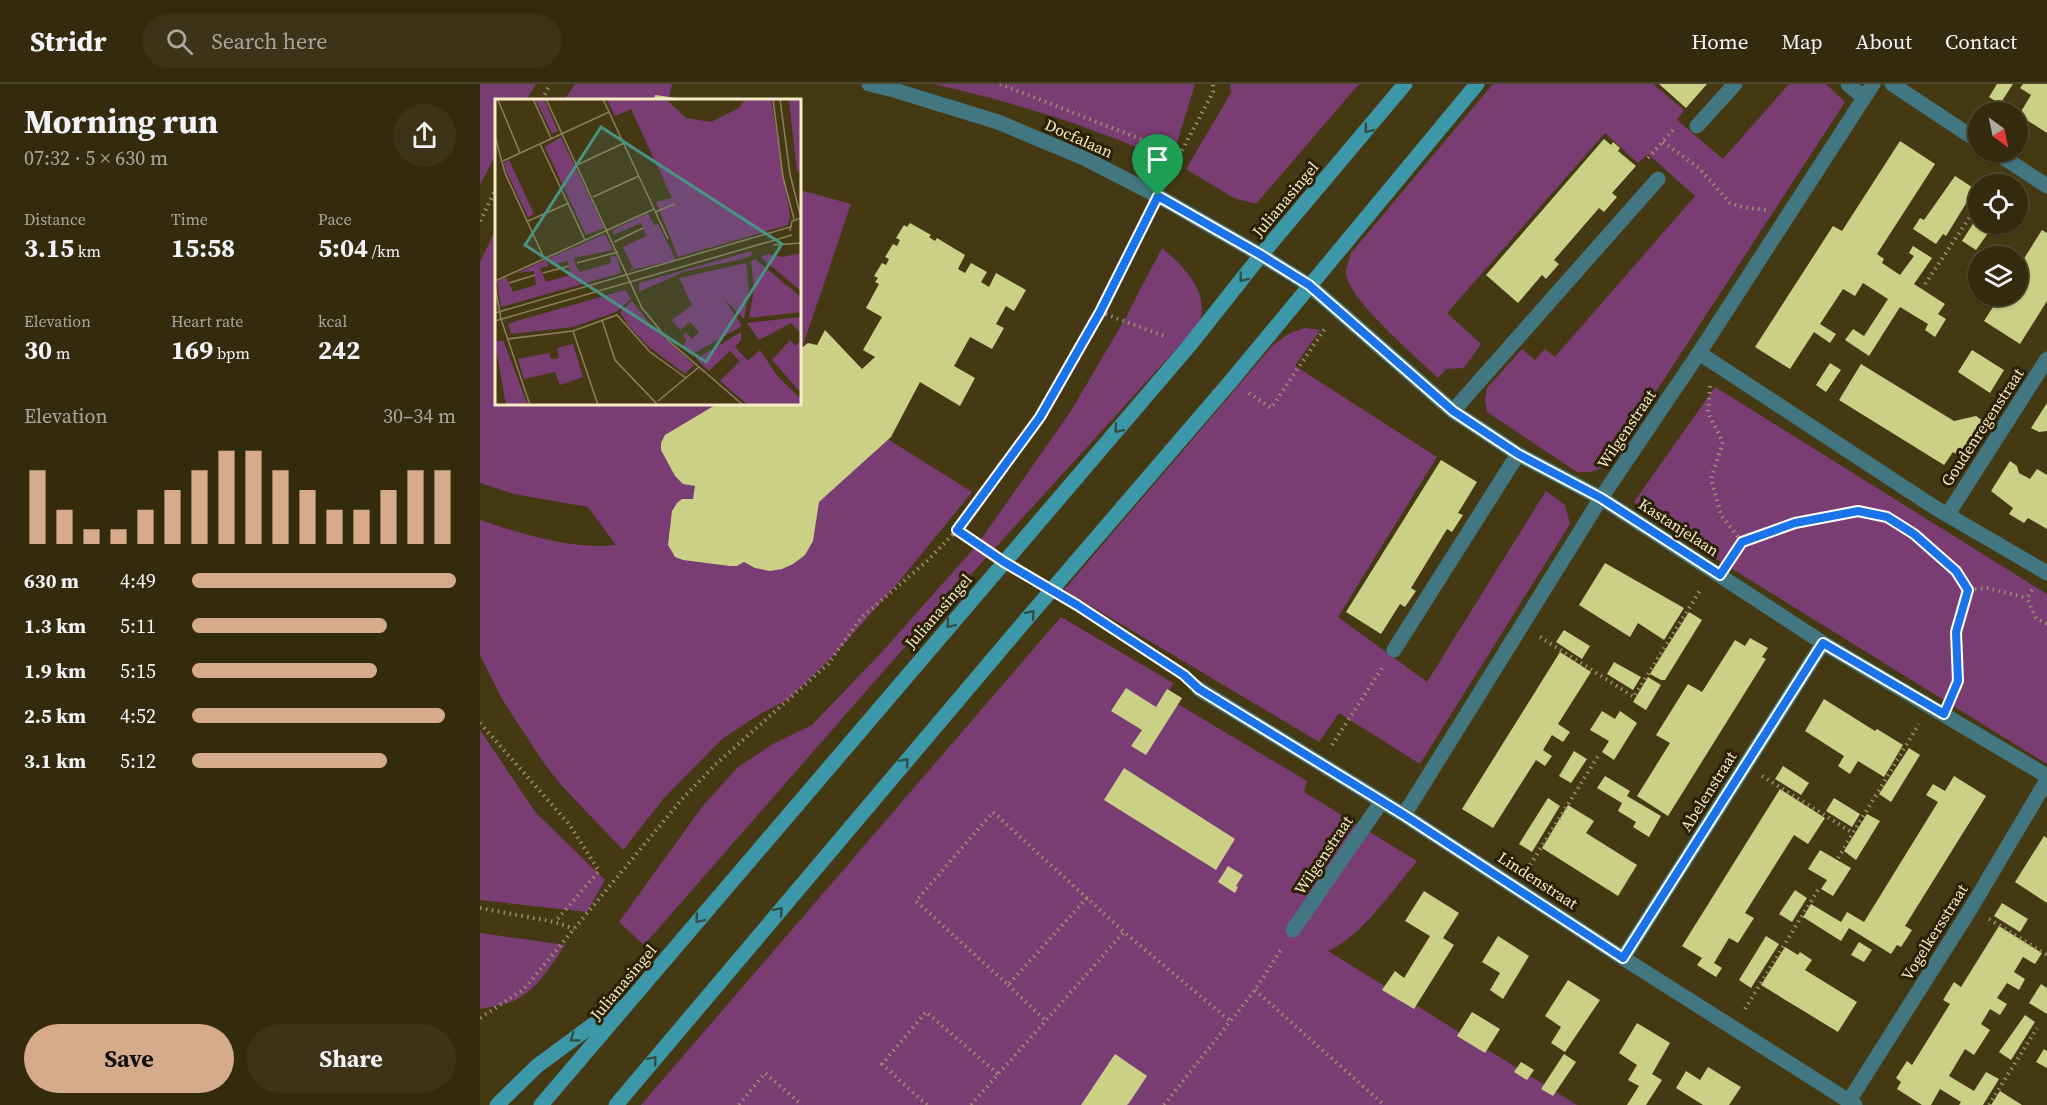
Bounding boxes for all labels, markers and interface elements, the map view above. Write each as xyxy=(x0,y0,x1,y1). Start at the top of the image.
search box xyxy=(142,14,562,68)
text: Stridr xyxy=(30,22,106,60)
icon: search xyxy=(163,25,196,58)
text: Search here xyxy=(211,26,327,56)
text: Home xyxy=(1691,27,1749,56)
text: Map xyxy=(1782,27,1823,56)
text: About xyxy=(1856,27,1912,56)
text: Contact xyxy=(1945,27,2017,56)
text: Morning run xyxy=(24,99,218,144)
inset map xyxy=(495,99,801,405)
north arrow xyxy=(1968,102,2028,162)
map controls xyxy=(1968,102,2028,306)
button: share xyxy=(393,104,456,167)
street label: Docfalaan xyxy=(1042,113,1117,163)
one-way arrow xyxy=(1364,122,1375,133)
pin xyxy=(1132,134,1183,196)
icon: arrive xyxy=(1141,143,1174,176)
text: 07:32 · 5 × 630 m xyxy=(24,144,168,172)
street label: Julianasingel xyxy=(1246,156,1323,242)
button: locate xyxy=(1968,174,2028,234)
text: Distance xyxy=(24,208,86,230)
text: Time xyxy=(171,208,208,230)
text: Pace xyxy=(318,208,352,230)
text: 3.15 xyxy=(24,230,74,266)
text: 15:58 xyxy=(171,230,235,266)
text: 5:04 xyxy=(318,230,368,266)
text: km xyxy=(74,240,101,262)
text: /km xyxy=(368,240,400,262)
button: layers xyxy=(1968,246,2028,306)
one-way arrow xyxy=(1239,272,1250,283)
text: Elevation xyxy=(24,310,91,332)
text: Heart rate xyxy=(171,310,243,332)
text: kcal xyxy=(318,310,347,332)
text: 30 xyxy=(24,332,52,368)
text: 169 xyxy=(171,332,213,368)
text: 242 xyxy=(318,332,360,368)
text: m xyxy=(52,342,70,364)
text: bpm xyxy=(213,342,250,364)
street label: Goudenregenstraat xyxy=(1936,363,2029,490)
street label: Wilgenstraat xyxy=(1592,385,1661,473)
text: Elevation xyxy=(24,402,108,430)
text: 30–34 m xyxy=(383,402,456,430)
one-way arrow xyxy=(1114,422,1125,432)
street label: Kastanjelaan xyxy=(1635,493,1724,561)
text: 630 m xyxy=(24,567,79,595)
text: 4:49 xyxy=(120,567,156,595)
street label: Julianasingel xyxy=(899,569,977,654)
one-way arrow xyxy=(1024,610,1035,621)
text: 1.3 km xyxy=(24,612,86,640)
text: 5:11 xyxy=(120,612,156,640)
one-way arrow xyxy=(947,617,958,628)
text: 1.9 km xyxy=(24,657,86,685)
text: 5:15 xyxy=(120,657,156,685)
text: 2.5 km xyxy=(24,702,86,730)
text: 4:52 xyxy=(120,702,156,730)
street label: Abelenstraat xyxy=(1675,746,1742,835)
text: 3.1 km xyxy=(24,747,86,775)
text: 5:12 xyxy=(120,747,156,775)
one-way arrow xyxy=(898,758,909,769)
street label: Wilgenstraat xyxy=(1289,811,1358,899)
street label: Lindenstraat xyxy=(1494,846,1583,914)
street label: Vogelkersstraat xyxy=(1896,879,1973,984)
one-way arrow xyxy=(772,907,783,918)
one-way arrow xyxy=(696,912,707,923)
street label: Julianasingel xyxy=(584,939,661,1025)
button: Save xyxy=(24,1024,234,1093)
button: Share xyxy=(246,1024,456,1093)
one-way arrow xyxy=(570,1031,581,1042)
one-way arrow xyxy=(646,1056,657,1067)

